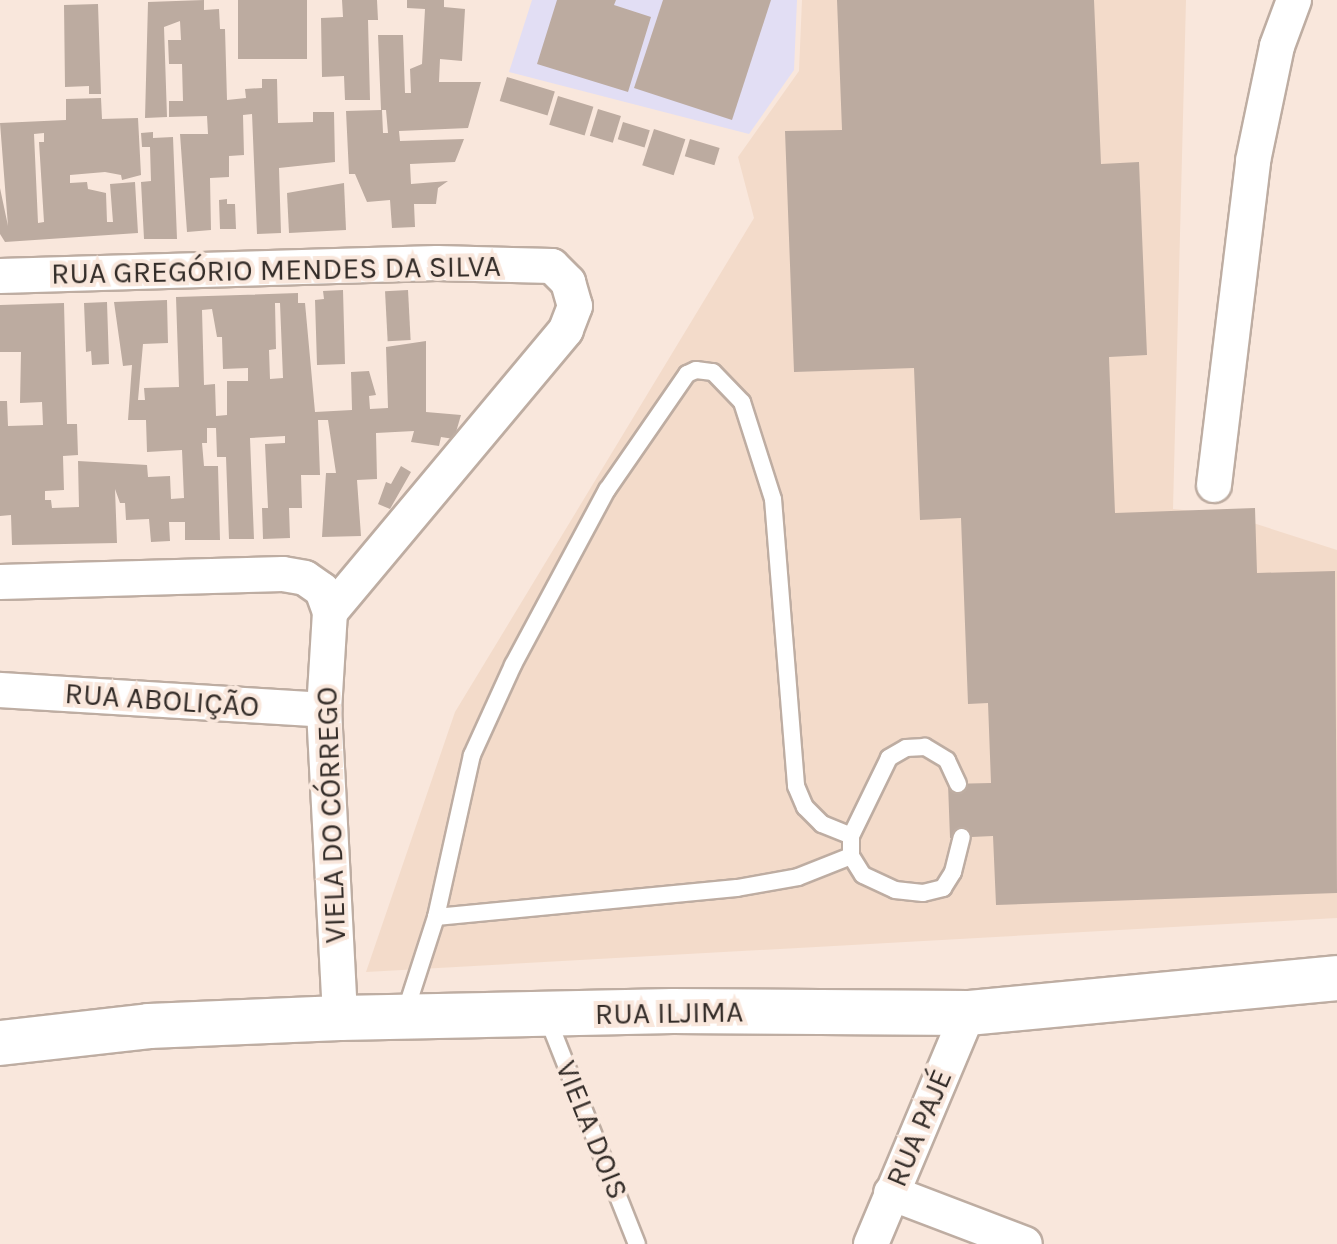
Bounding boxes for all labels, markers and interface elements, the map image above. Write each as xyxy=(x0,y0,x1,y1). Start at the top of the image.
street label: RUA GREGÓRIO MENDES DA SILVA xyxy=(51,248,501,292)
street label: RUA ABOLIÇÃO xyxy=(63,675,261,725)
street label: VIELA DO CÓRREGO xyxy=(309,686,353,944)
street label: RUA ILJIMA xyxy=(595,994,743,1032)
street label: VIELA DOIS xyxy=(548,1055,636,1205)
street label: RUA PAJÉ xyxy=(878,1064,960,1192)

